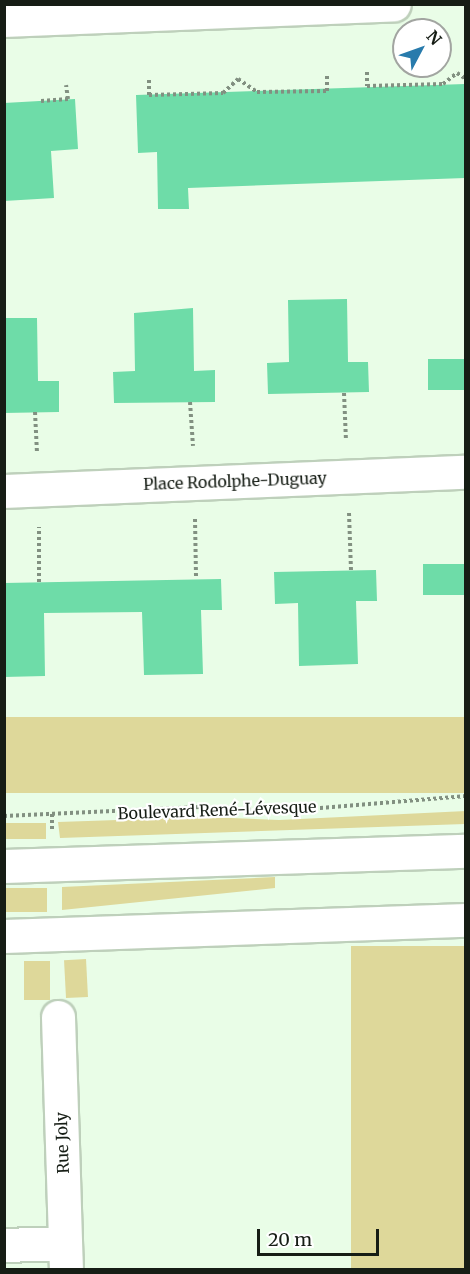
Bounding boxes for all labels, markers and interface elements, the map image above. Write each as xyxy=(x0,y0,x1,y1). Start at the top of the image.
north arrow xyxy=(392,18,452,78)
text: N xyxy=(422,26,446,49)
street label: Place Rodolphe-Duguay xyxy=(143,468,327,494)
street label: Boulevard René-Lévesque xyxy=(117,797,317,823)
street label: Rue Joly xyxy=(51,1112,73,1174)
scale bar xyxy=(260,1217,382,1255)
text: 20 m xyxy=(268,1228,312,1251)

